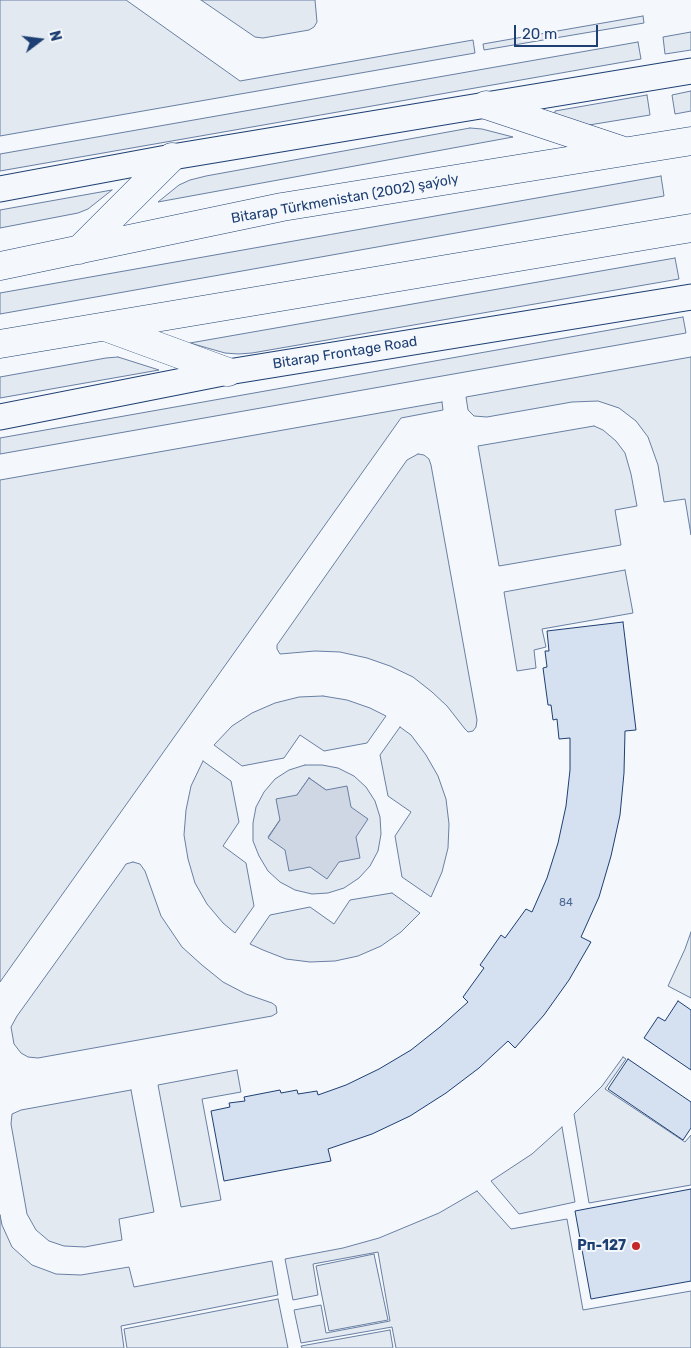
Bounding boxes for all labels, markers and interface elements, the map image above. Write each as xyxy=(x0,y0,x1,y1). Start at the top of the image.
north arrow xyxy=(15,15,65,65)
scale bar xyxy=(516,15,600,47)
text: 20 m xyxy=(522,25,557,43)
text: N xyxy=(45,29,64,43)
street label: Bitarap Türkmenistan (2002) şaýoly xyxy=(230,171,460,227)
street label: Bitarap Frontage Road xyxy=(271,333,419,373)
house number: 84 xyxy=(559,896,573,910)
place label: Рп-127 xyxy=(577,1238,626,1254)
marker: Рп-127 xyxy=(630,1240,642,1252)

